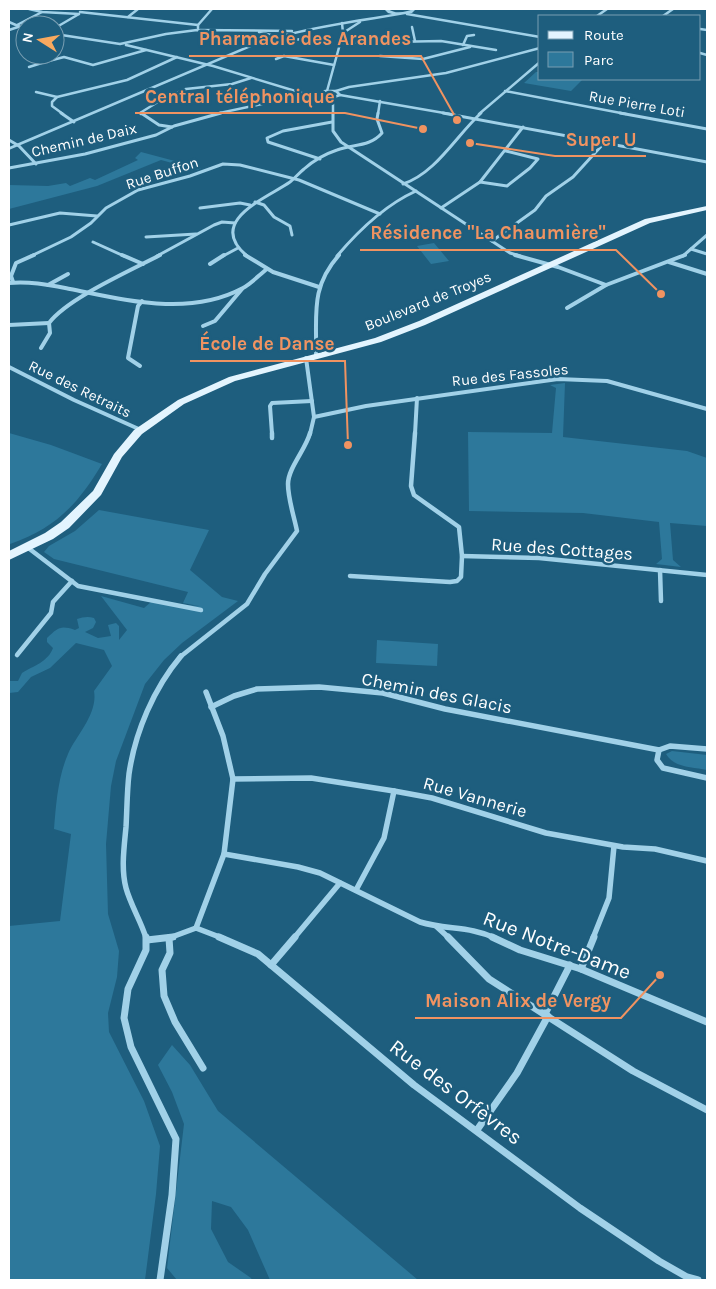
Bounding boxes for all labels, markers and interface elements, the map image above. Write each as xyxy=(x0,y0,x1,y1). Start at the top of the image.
north arrow xyxy=(15,15,65,65)
legend xyxy=(538,15,701,80)
callout: Pharmacie des Arandes xyxy=(189,22,421,56)
text: Route xyxy=(584,26,624,44)
text: Pharmacie des Arandes xyxy=(199,28,411,50)
text: N xyxy=(18,31,37,44)
text: Parc xyxy=(584,51,614,69)
callout: Central téléphonique xyxy=(135,79,345,113)
text: Central téléphonique xyxy=(145,86,335,108)
street label: Rue Pierre Loti xyxy=(587,87,687,121)
street label: Chemin de Daix xyxy=(30,119,139,161)
callout: Super U xyxy=(555,122,646,156)
text: Super U xyxy=(565,129,637,151)
street label: Rue Buffon xyxy=(123,153,201,193)
callout: Résidence "La Chaumière" xyxy=(360,216,616,250)
text: Résidence "La Chaumière" xyxy=(370,222,606,244)
street label: Boulevard de Troyes xyxy=(362,267,494,335)
callout: École de Danse xyxy=(190,327,345,361)
text: École de Danse xyxy=(199,330,335,355)
street label: Rue des Retraits xyxy=(26,356,134,422)
street label: Rue des Fassoles xyxy=(451,360,569,390)
street label: Rue des Cottages xyxy=(490,533,634,565)
street label: Chemin des Glacis xyxy=(360,668,514,718)
street label: Rue Vannerie xyxy=(421,772,529,822)
street label: Rue Notre-Dame xyxy=(480,906,634,984)
callout: Maison Alix de Vergy xyxy=(415,984,621,1018)
text: Maison Alix de Vergy xyxy=(425,990,611,1012)
street label: Rue des Orfèvres xyxy=(385,1034,527,1150)

